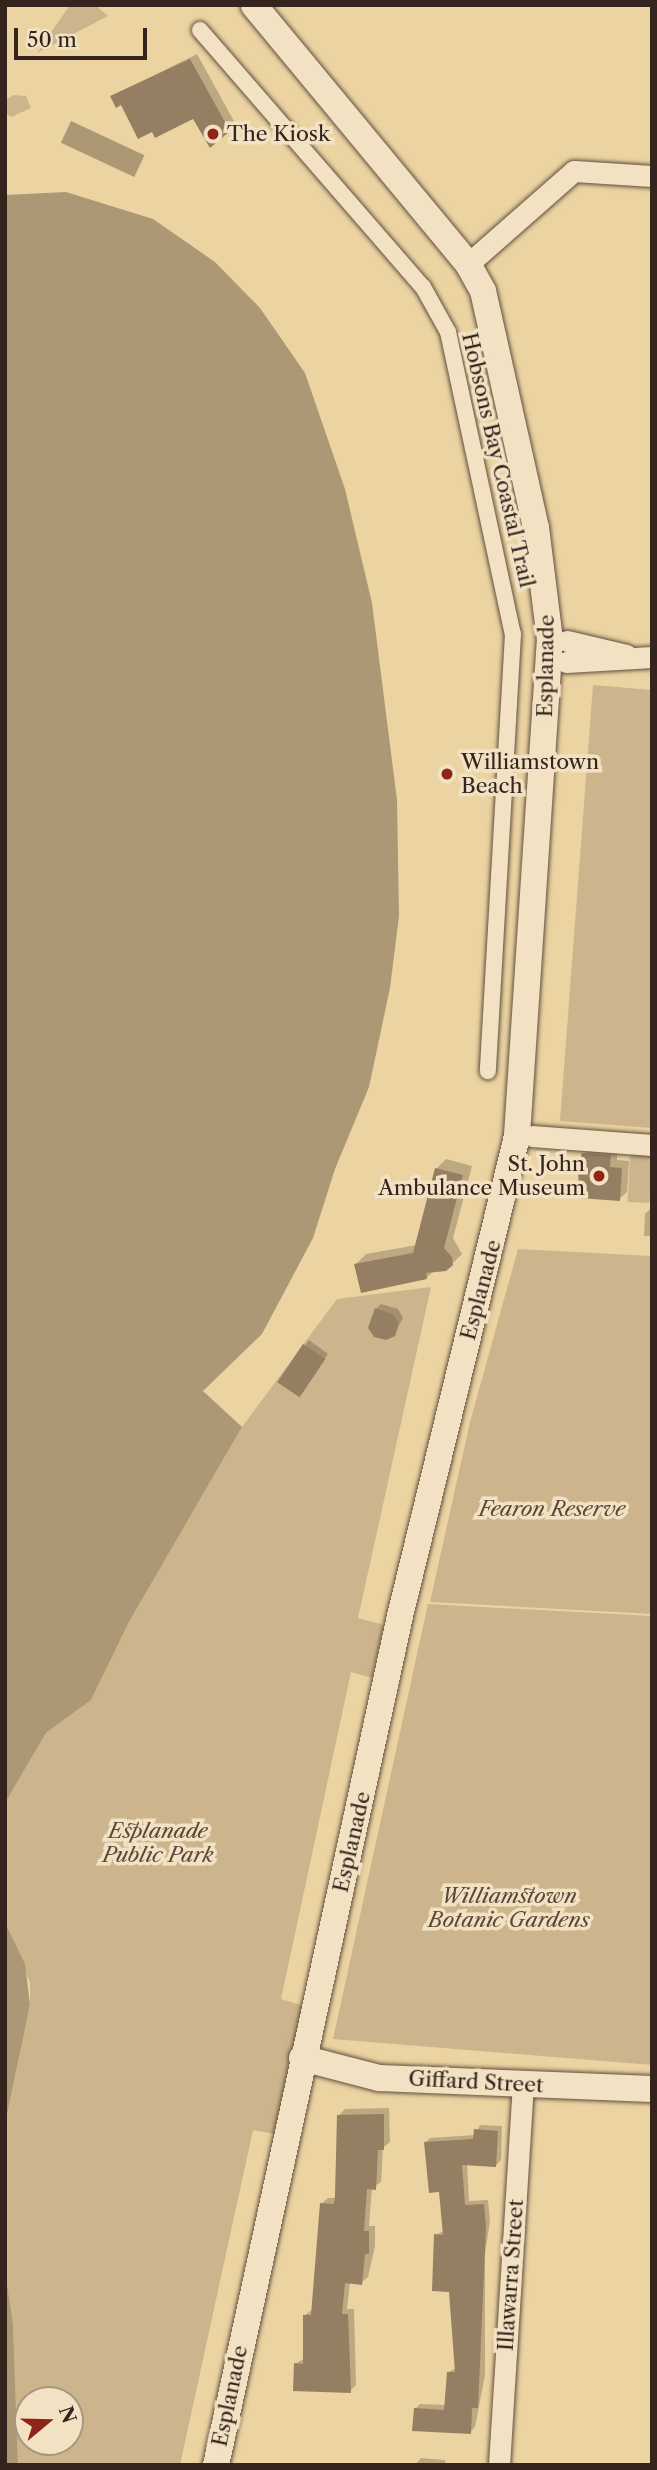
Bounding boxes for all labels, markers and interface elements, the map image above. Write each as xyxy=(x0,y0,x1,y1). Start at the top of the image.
scale bar xyxy=(18,14,150,58)
text: 50 m xyxy=(27,27,77,52)
place label: The Kiosk xyxy=(227,121,330,147)
marker: The Kiosk xyxy=(205,126,221,142)
street label: Hobsons Bay Coastal Trail xyxy=(456,330,540,590)
street label: Esplanade xyxy=(533,614,559,718)
place label: Williamstown Beach xyxy=(461,749,599,799)
marker: Williamstown Beach xyxy=(439,766,455,782)
place label: St. John Ambulance Museum xyxy=(378,1151,585,1201)
marker: St. John Ambulance Museum xyxy=(591,1168,607,1184)
street label: Esplanade xyxy=(456,1237,506,1343)
park label: Fearon Reserve xyxy=(479,1496,625,1522)
street label: Esplanade xyxy=(328,1789,376,1895)
park label: Esplanade Public Park xyxy=(102,1818,214,1868)
park label: Williamstown Botanic Gardens xyxy=(428,1883,590,1933)
street label: Giffard Street xyxy=(408,2066,544,2098)
street label: Illawarra Street xyxy=(493,2198,529,2352)
street label: Esplanade xyxy=(207,2343,253,2449)
north arrow xyxy=(14,2386,84,2456)
text: N xyxy=(54,2403,81,2426)

